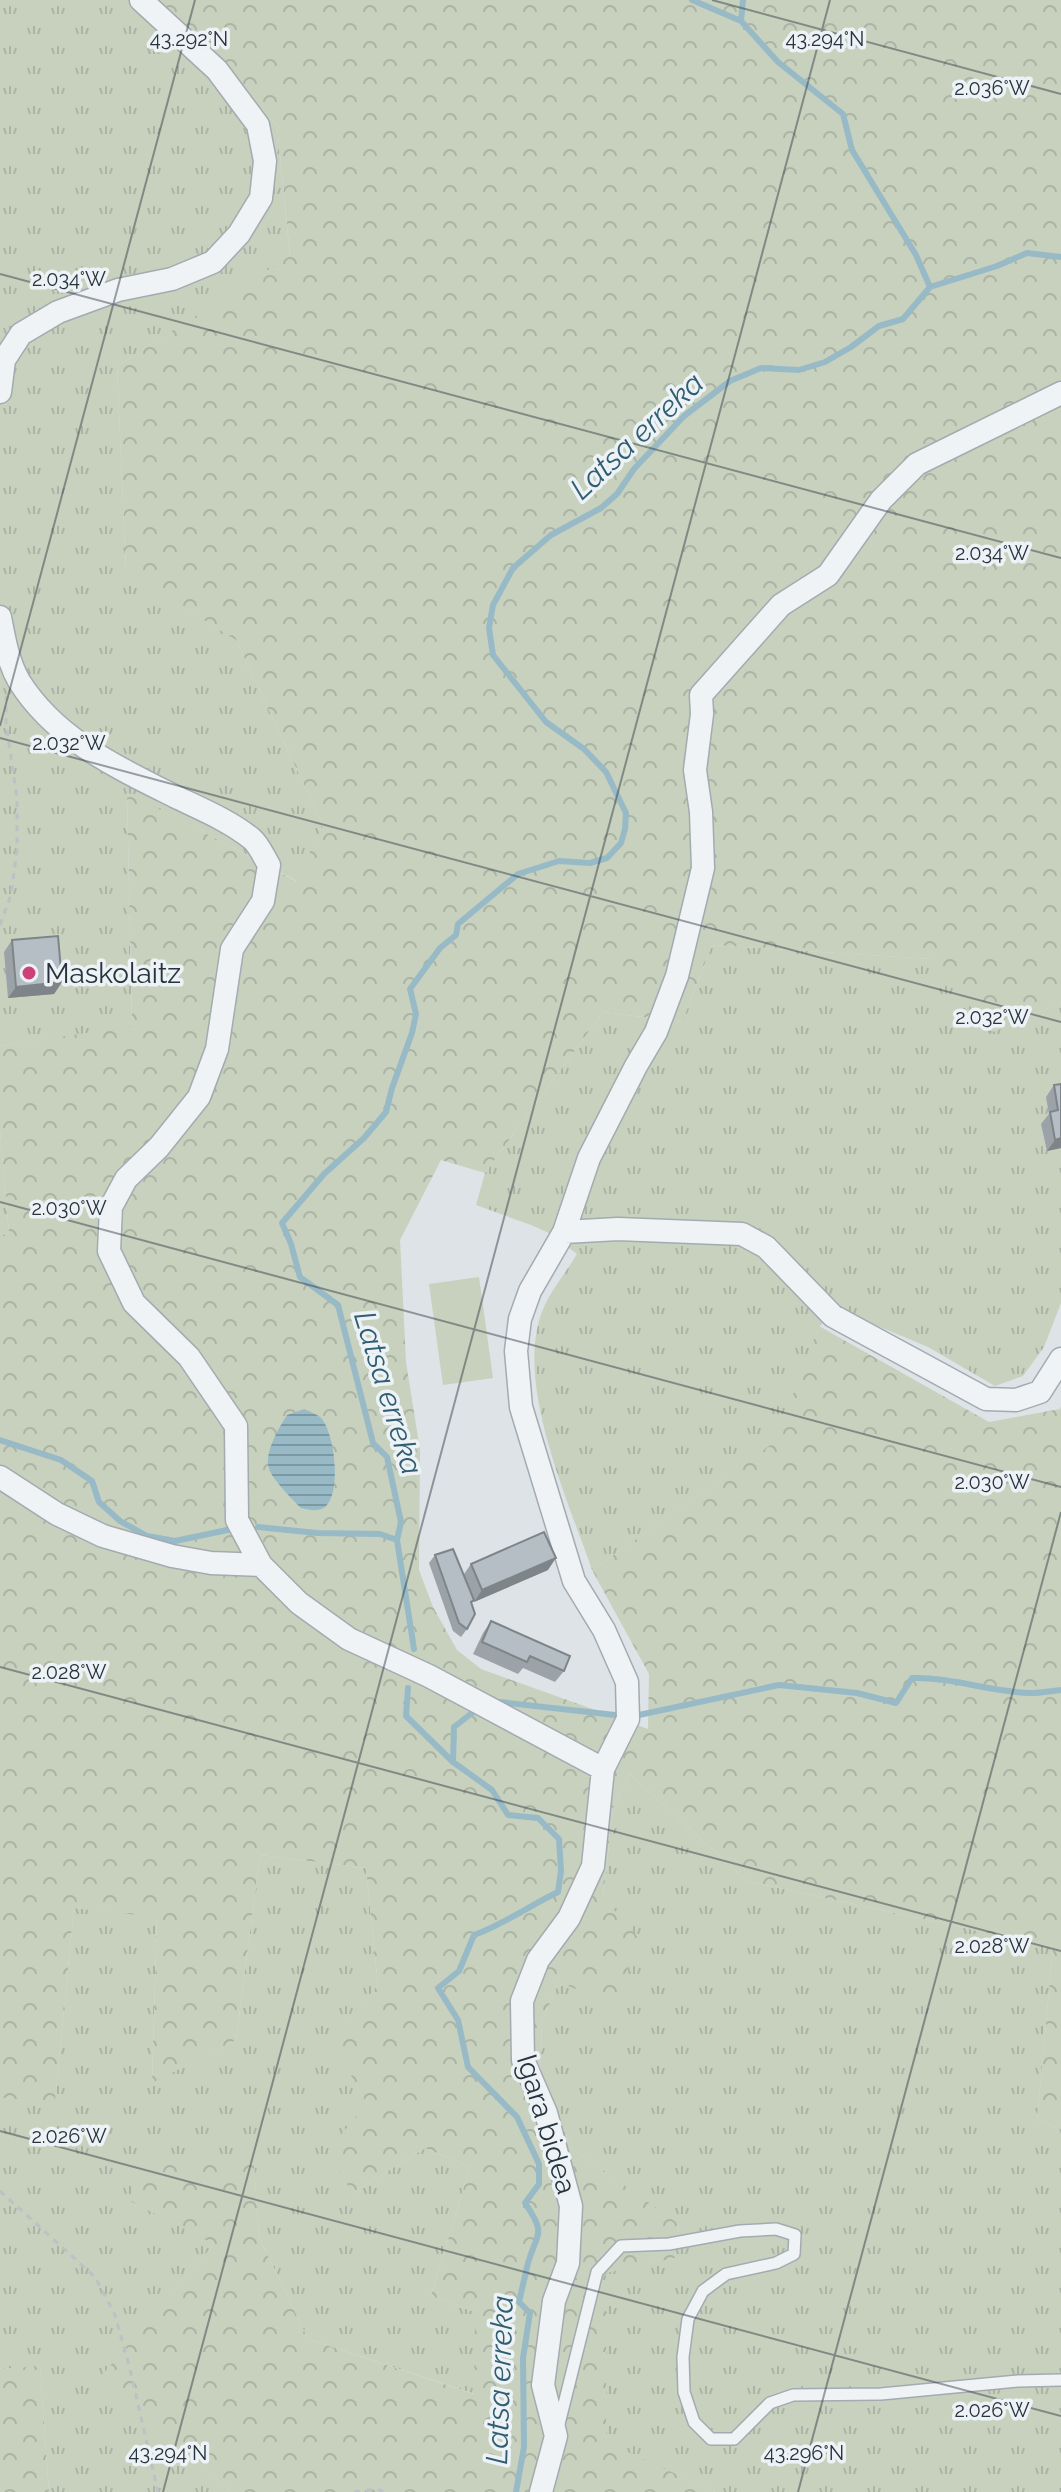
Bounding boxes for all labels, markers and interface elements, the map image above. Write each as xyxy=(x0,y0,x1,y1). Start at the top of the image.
text: 43.292°N xyxy=(150,27,228,51)
text: 43.294°N xyxy=(786,27,864,51)
text: 2.036°W xyxy=(954,76,1030,100)
text: 2.034°W xyxy=(32,267,106,291)
water label: Latsa erreka xyxy=(563,365,710,506)
text: 2.034°W xyxy=(955,541,1029,565)
text: 2.032°W xyxy=(32,731,106,755)
place label: Maskolaitz xyxy=(45,957,181,990)
marker: Maskolaitz xyxy=(20,964,38,982)
text: 2.032°W xyxy=(955,1005,1029,1029)
text: 2.030°W xyxy=(31,1196,107,1220)
water label: Latsa erreka xyxy=(347,1307,430,1479)
text: 2.030°W xyxy=(954,1470,1030,1494)
text: 2.028°W xyxy=(32,1660,107,1684)
text: 2.028°W xyxy=(955,1934,1030,1958)
street label: Igara bidea xyxy=(510,2050,583,2198)
text: 2.026°W xyxy=(31,2124,107,2148)
water label: Latsa erreka xyxy=(479,2295,520,2465)
text: 2.026°W xyxy=(954,2398,1030,2422)
text: 43.294°N xyxy=(129,2441,207,2465)
text: 43.296°N xyxy=(764,2441,844,2465)

